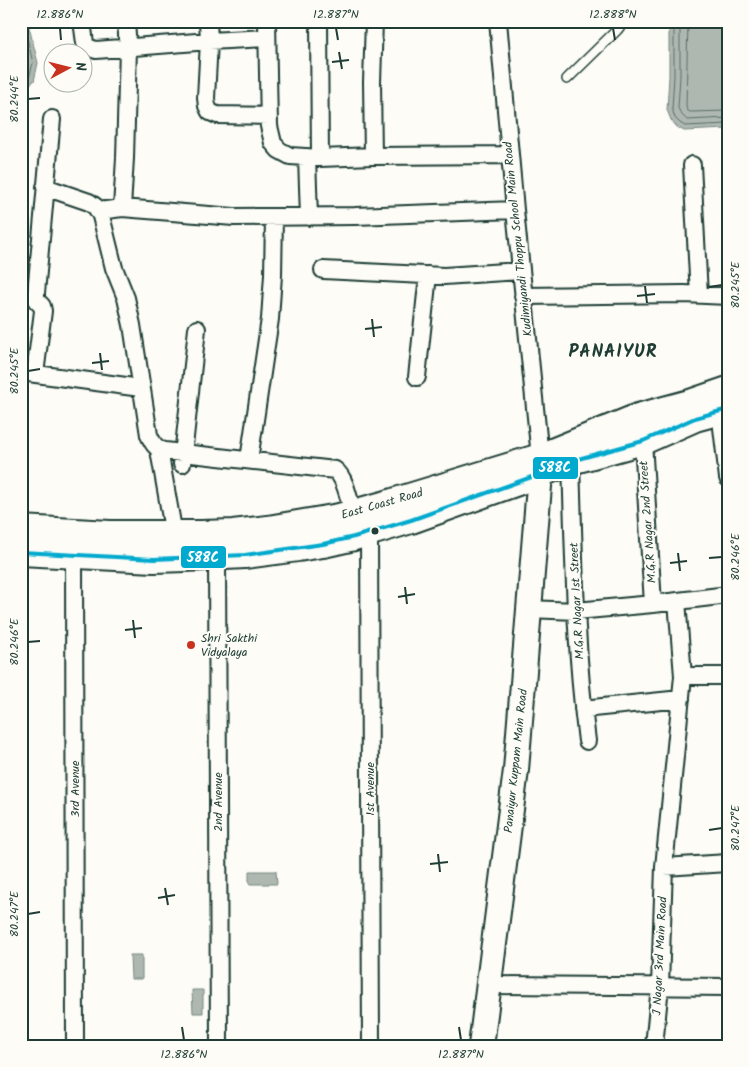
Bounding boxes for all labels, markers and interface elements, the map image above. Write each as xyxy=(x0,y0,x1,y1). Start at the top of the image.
text: 12.886°N xyxy=(37,5,83,24)
text: 12.887°N xyxy=(313,5,359,24)
text: 12.888°N xyxy=(589,5,637,24)
north arrow xyxy=(42,42,92,92)
text: N xyxy=(68,61,91,72)
text: 80.244°E xyxy=(5,74,24,123)
street label: Kudimiyandi Thoppu School Main Road xyxy=(498,140,538,337)
text: 80.245°E xyxy=(726,260,745,309)
district label: PANAIYUR xyxy=(568,338,658,367)
text: 80.245°E xyxy=(5,346,24,395)
line badge: 588C xyxy=(532,456,579,480)
text: 588C xyxy=(538,457,571,479)
street label: M.G.R Nagar 2nd Street xyxy=(634,460,662,584)
street label: East Coast Road xyxy=(339,483,426,525)
unlabelled marker xyxy=(370,526,380,536)
text: 80.246°E xyxy=(726,532,745,581)
street label: M.G.R Nagar 1st Street xyxy=(564,542,590,660)
line badge: 588C xyxy=(180,545,227,569)
text: 588C xyxy=(186,547,219,569)
text: 80.246°E xyxy=(5,617,24,666)
place label: Shri Sakthi Vidyalaya xyxy=(201,629,258,662)
marker: Shri Sakthi Vidyalaya xyxy=(185,639,197,651)
street label: Panaiyur Kuppam Main Road xyxy=(499,687,533,834)
street label: 3rd Avenue xyxy=(66,760,85,817)
street label: 1st Avenue xyxy=(361,762,380,816)
street label: 2nd Avenue xyxy=(209,772,228,832)
text: 80.247°E xyxy=(726,804,745,851)
text: 80.247°E xyxy=(5,890,24,937)
street label: J Nagar 3rd Main Road xyxy=(647,895,673,1016)
text: 12.886°N xyxy=(161,1045,207,1064)
text: 12.887°N xyxy=(438,1045,484,1064)

